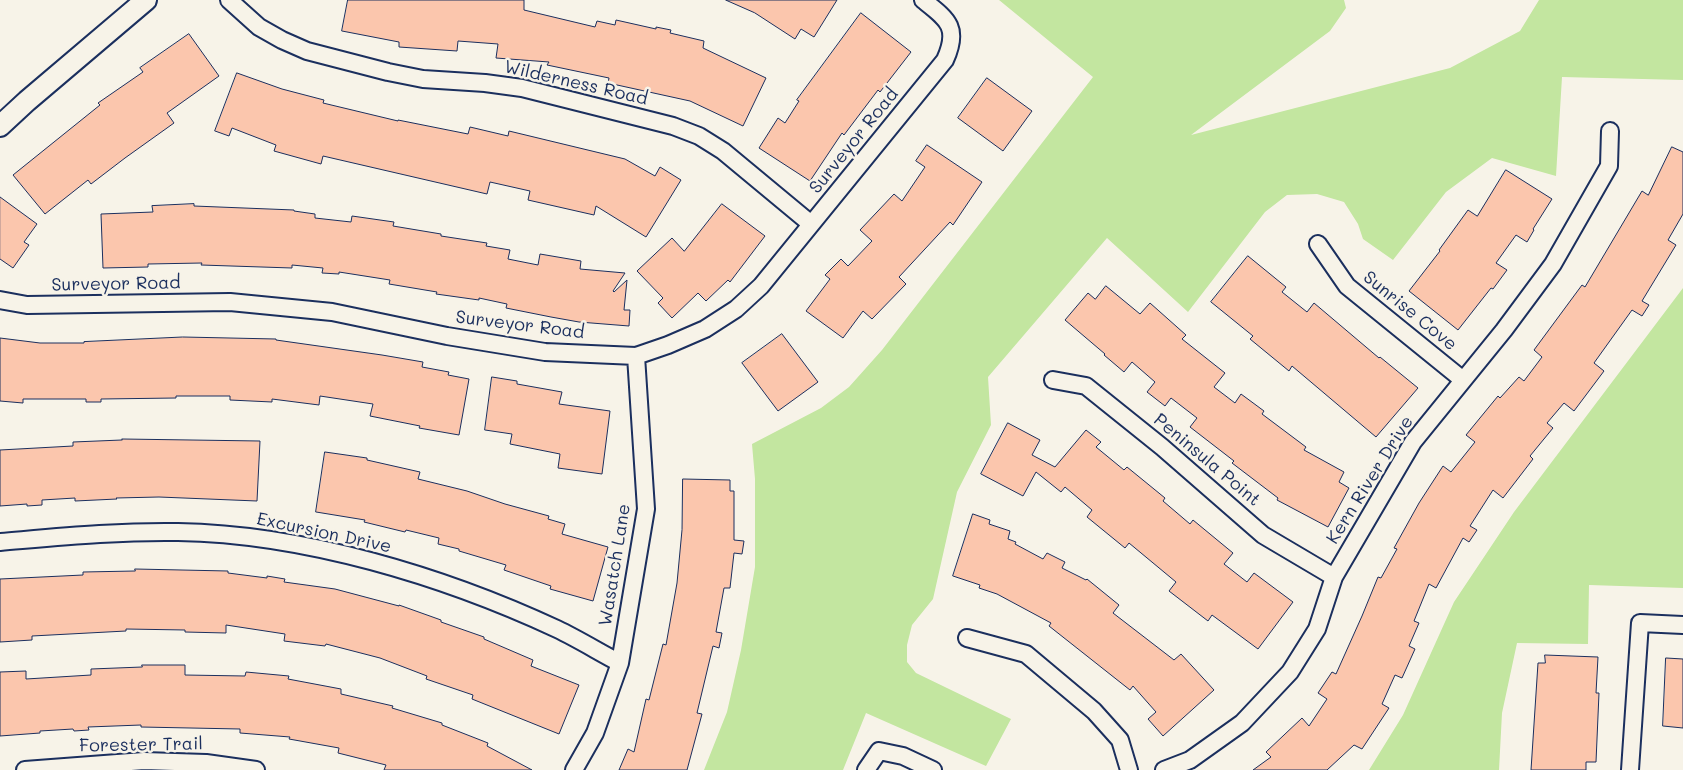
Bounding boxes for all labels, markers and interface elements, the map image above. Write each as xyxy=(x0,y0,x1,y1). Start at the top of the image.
street label: Wilderness Road xyxy=(502,56,650,110)
street label: Surveyor Road xyxy=(805,84,903,198)
street label: Sunrise Cove xyxy=(1359,267,1461,355)
street label: Surveyor Road xyxy=(51,272,181,296)
street label: Surveyor Road xyxy=(454,306,586,344)
street label: Peninsula Point xyxy=(1149,409,1265,511)
street label: Kern River Drive xyxy=(1322,412,1418,548)
street label: Wasatch Lane xyxy=(595,502,635,628)
street label: Excursion Drive xyxy=(255,508,393,558)
street label: Forester Trail xyxy=(79,733,203,757)

